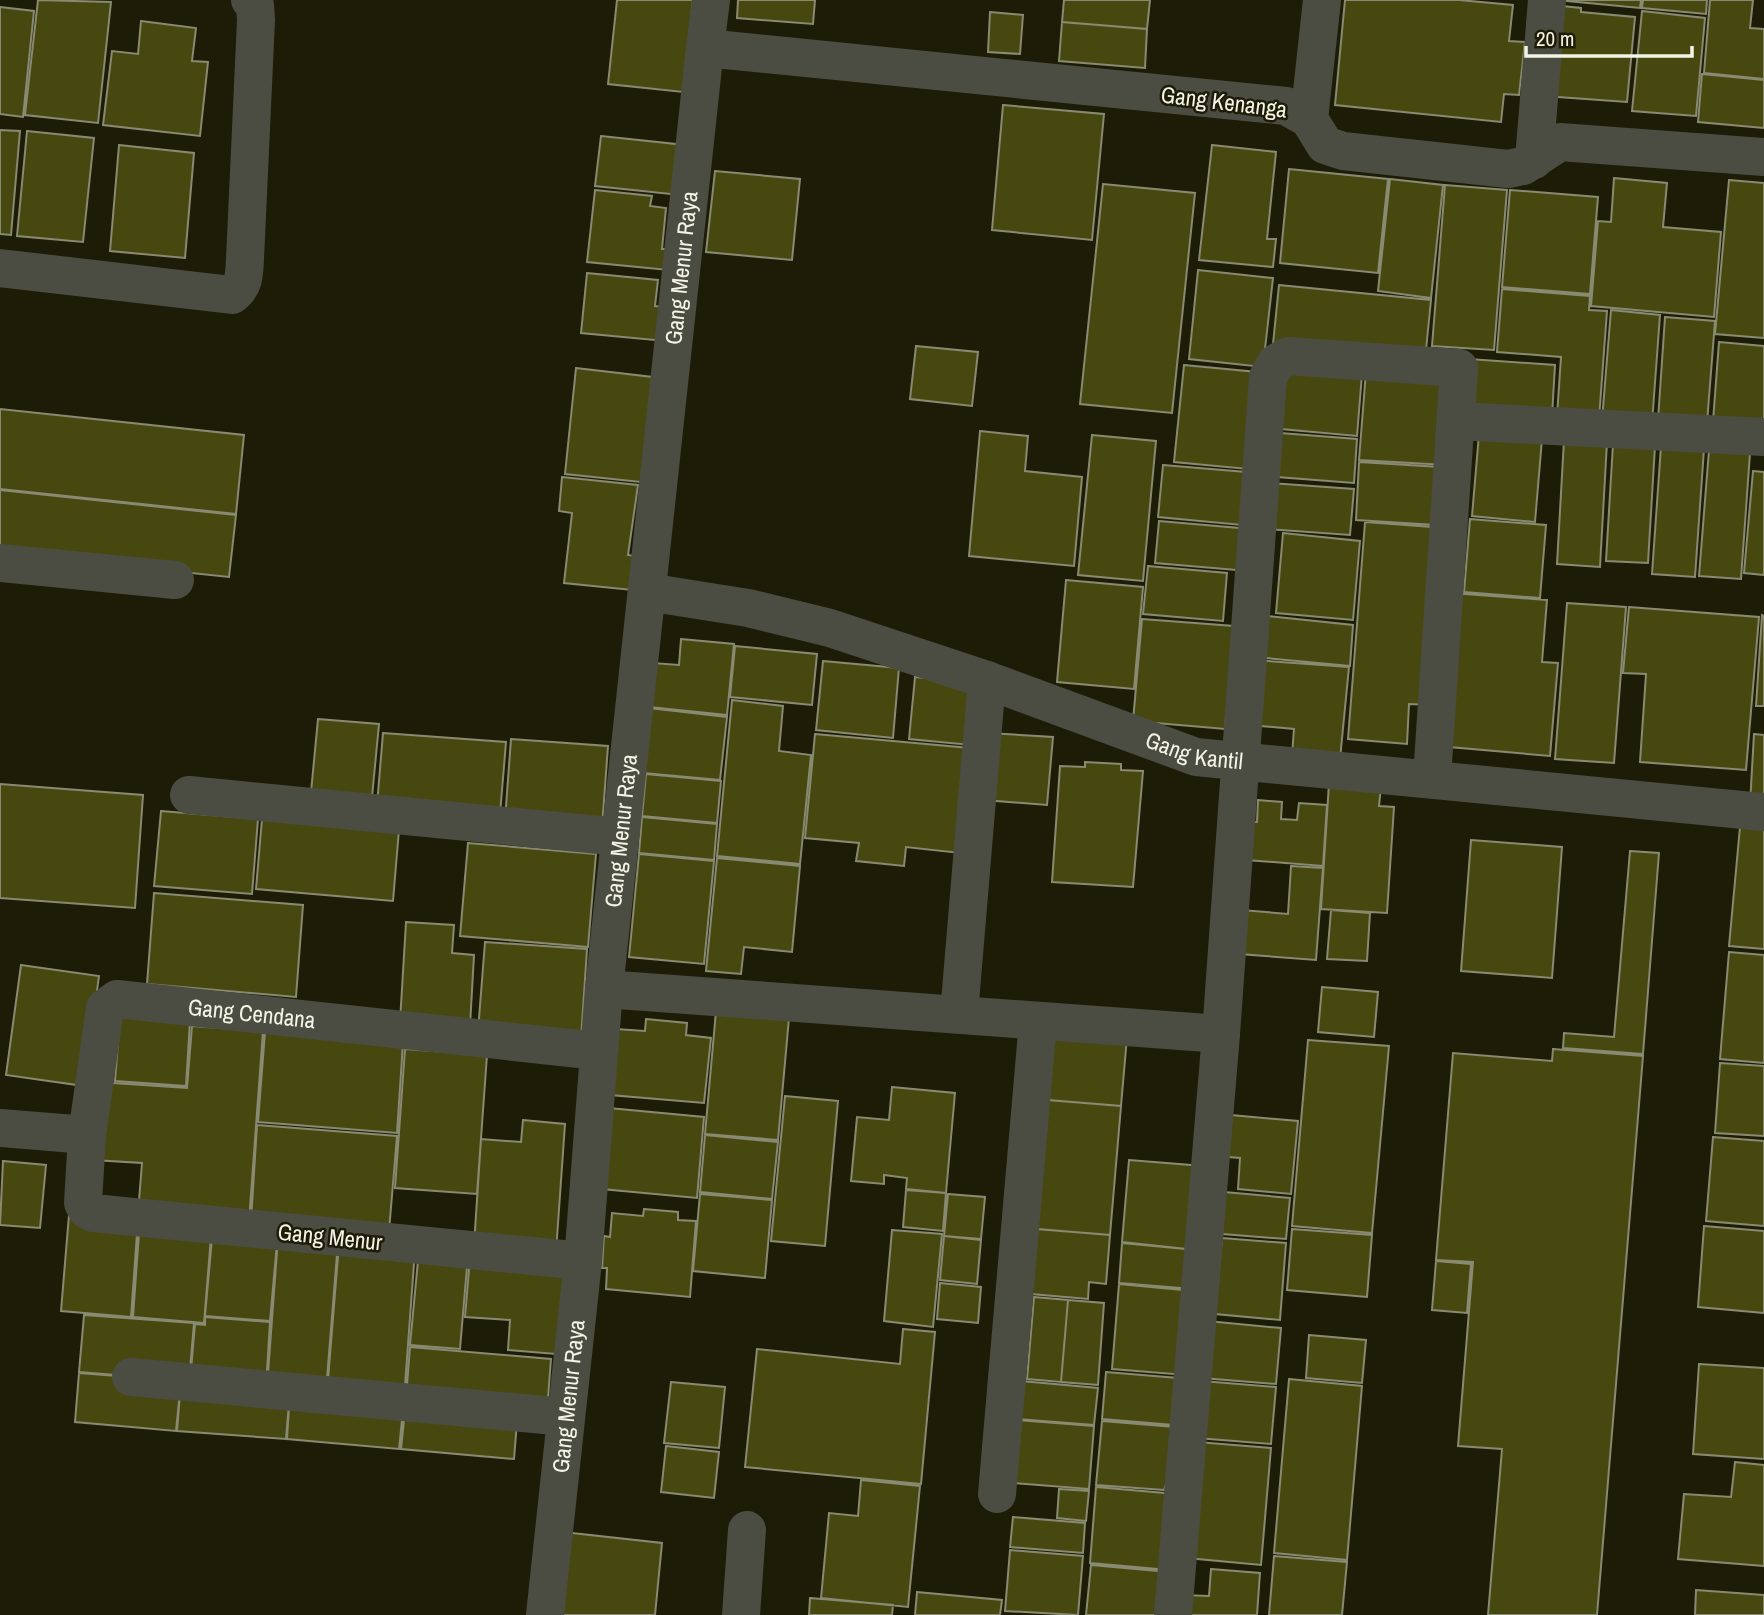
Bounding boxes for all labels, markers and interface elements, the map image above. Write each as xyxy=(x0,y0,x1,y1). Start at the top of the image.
scale bar xyxy=(1526,14,1692,58)
text: 20 m xyxy=(1536,24,1574,53)
street label: Gang Kenanga xyxy=(1159,78,1289,125)
street label: Gang Menur Raya xyxy=(657,189,705,346)
street label: Gang Kantil xyxy=(1141,724,1244,776)
street label: Gang Menur Raya xyxy=(597,752,644,909)
street label: Gang Cendana xyxy=(186,991,318,1035)
street label: Gang Menur xyxy=(276,1216,385,1257)
street label: Gang Menur Raya xyxy=(544,1317,592,1475)

